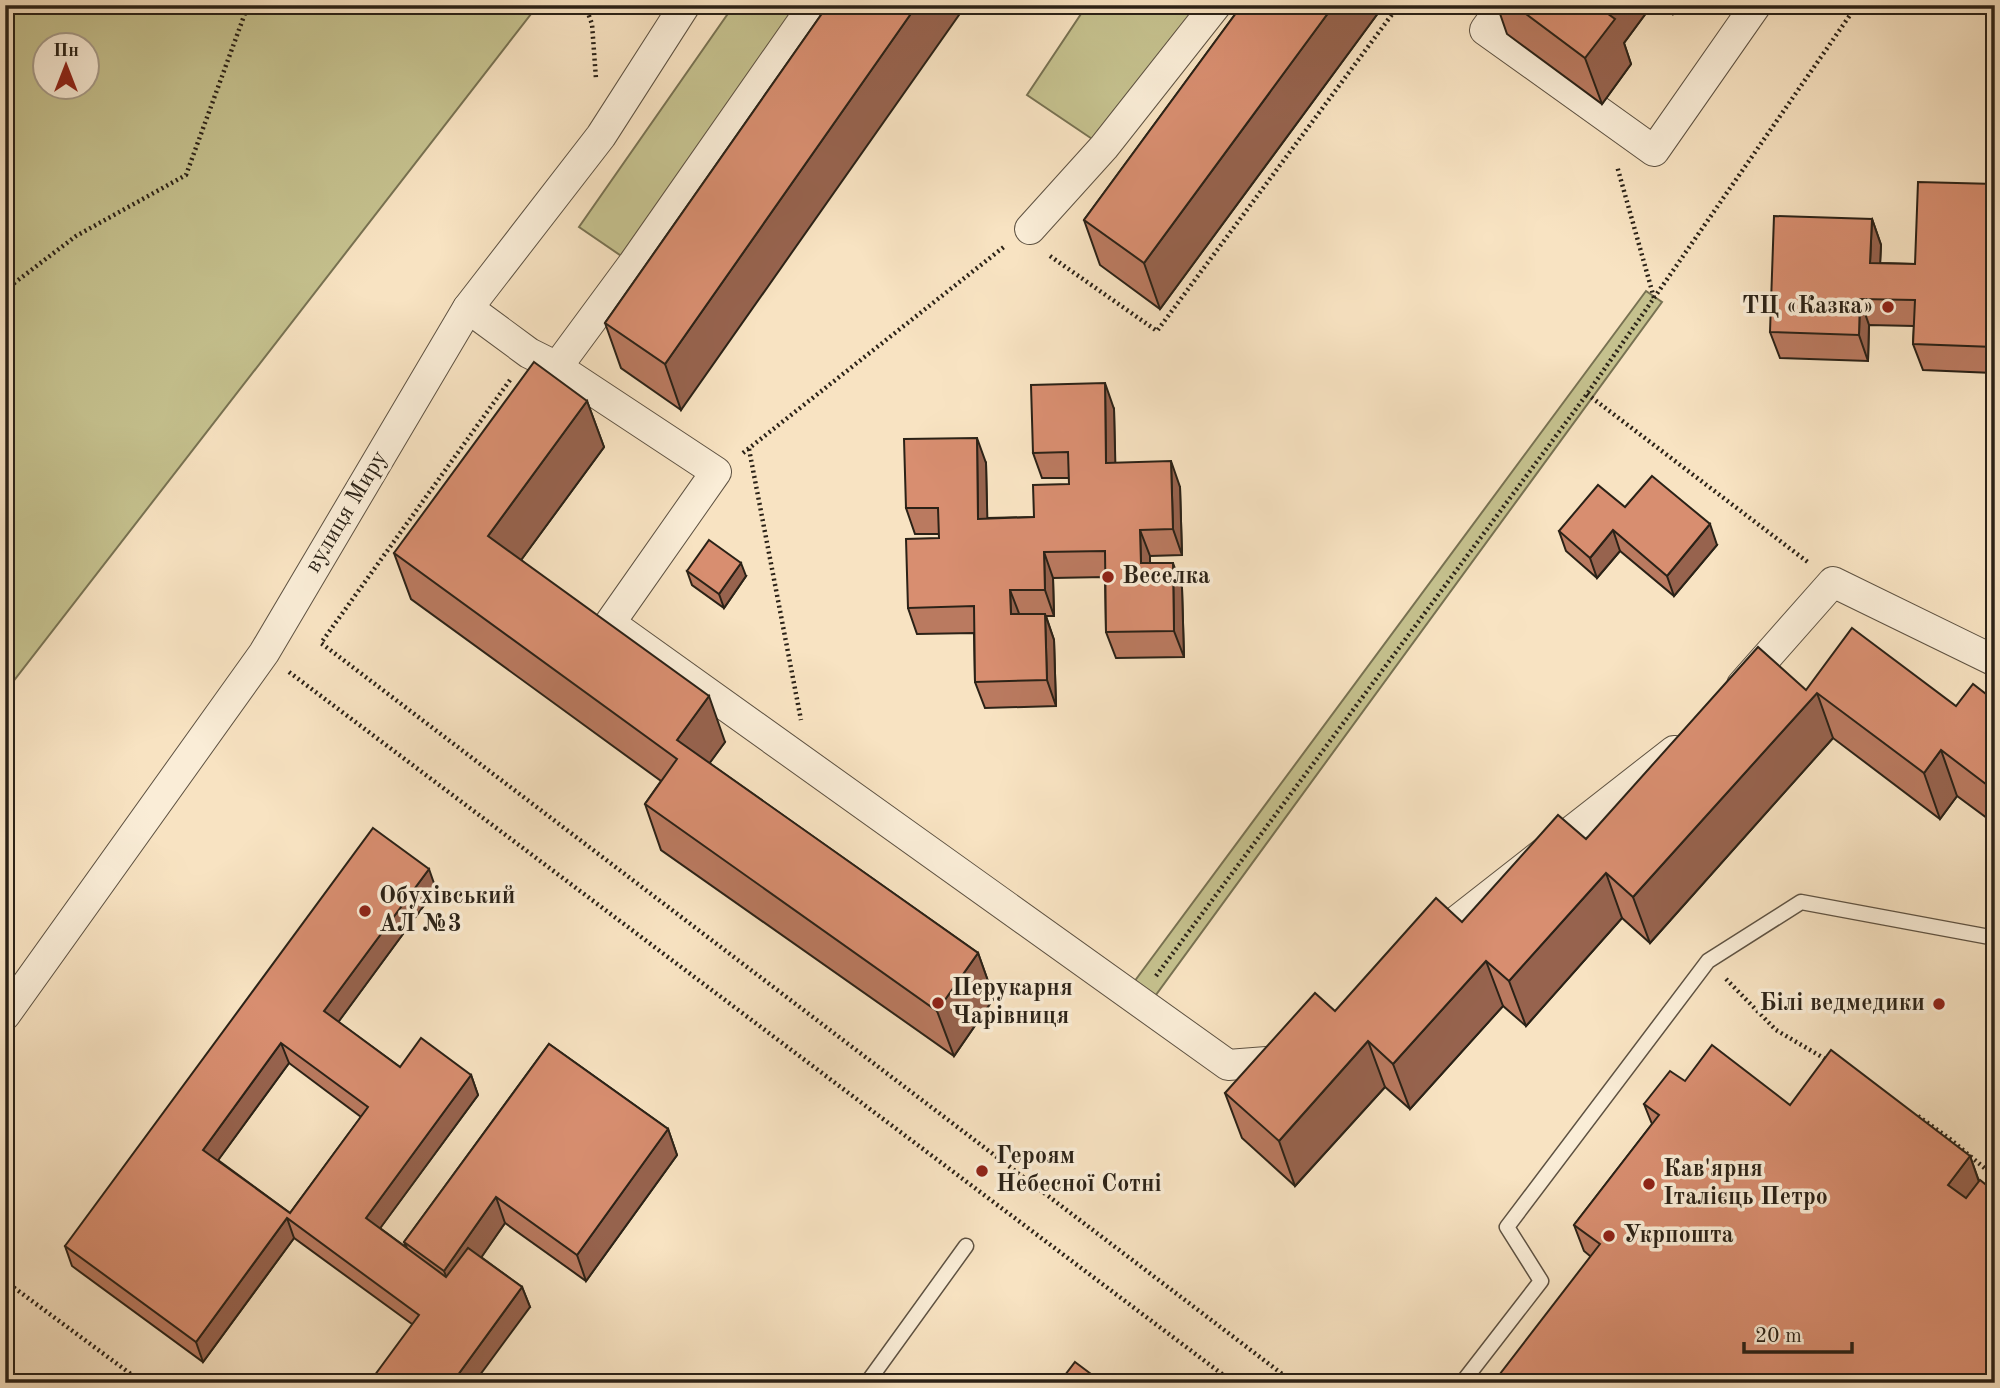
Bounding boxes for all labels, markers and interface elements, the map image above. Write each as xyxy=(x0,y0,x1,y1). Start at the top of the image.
north arrow xyxy=(32,32,102,102)
text: Пн xyxy=(53,42,79,61)
place label: ТЦ «Казка» xyxy=(1742,295,1874,319)
marker: ТЦ «Казка» xyxy=(1880,299,1896,315)
street label: вулиця Миру xyxy=(301,446,393,577)
place label: Веселка xyxy=(1122,565,1210,589)
marker: Веселка xyxy=(1100,569,1116,585)
place label: Обухівський АЛ №3 xyxy=(379,885,515,937)
marker: Обухівський АЛ №3 xyxy=(357,903,373,919)
place label: Перукарня Чарівниця xyxy=(952,977,1073,1029)
place label: Білі ведмедики xyxy=(1760,992,1925,1016)
marker: Перукарня Чарівниця xyxy=(930,995,946,1011)
marker: Білі ведмедики xyxy=(1931,996,1947,1012)
place label: Героям Небесної Сотні xyxy=(996,1145,1162,1197)
place label: Кав'ярня Італієць Петро xyxy=(1663,1158,1828,1210)
marker: Героям Небесної Сотні xyxy=(974,1163,990,1179)
marker: Кав'ярня Італієць Петро xyxy=(1641,1176,1657,1192)
place label: Укрпошта xyxy=(1623,1224,1734,1248)
marker: Укрпошта xyxy=(1601,1228,1617,1244)
scale bar xyxy=(1744,1311,1853,1355)
text: 20 m xyxy=(1755,1326,1802,1347)

